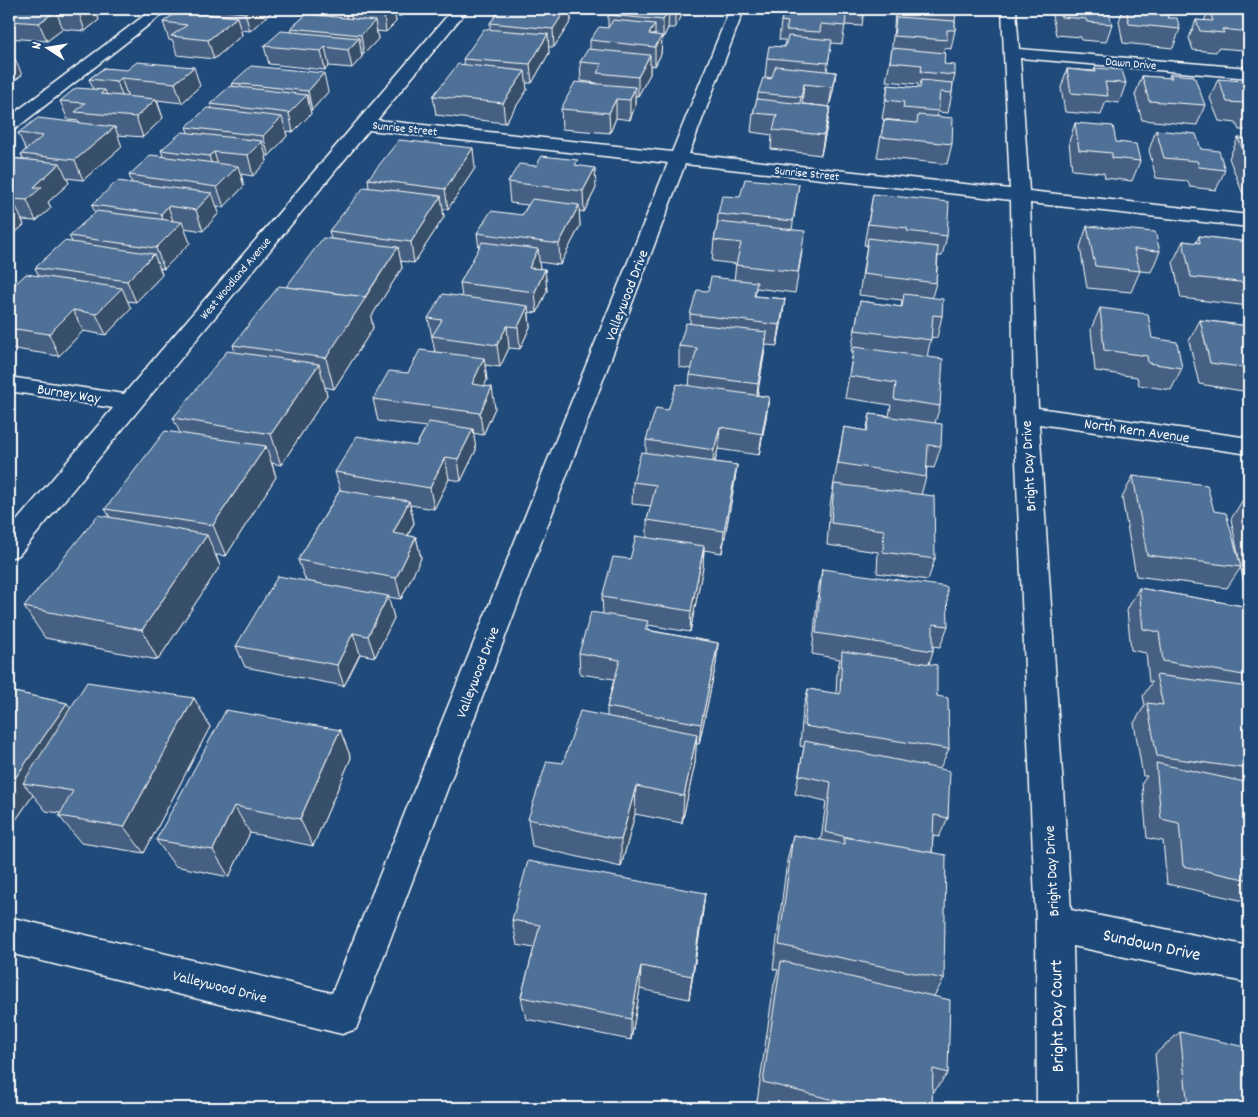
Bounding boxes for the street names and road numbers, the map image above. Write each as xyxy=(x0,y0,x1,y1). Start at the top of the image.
street label: Dawn Drive xyxy=(1105,54,1157,75)
street label: Sunrise Street xyxy=(372,118,439,141)
street label: Sunrise Street xyxy=(774,163,841,186)
street label: West Woodland Avenue xyxy=(197,234,276,324)
street label: Valleywood Drive xyxy=(600,246,656,345)
street label: Burney Way xyxy=(35,379,103,411)
street label: North Kern Avenue xyxy=(1083,414,1191,450)
street label: Bright Day Drive xyxy=(1017,419,1043,512)
street label: Valleywood Drive xyxy=(451,623,507,722)
street label: Bright Day Drive xyxy=(1040,824,1066,917)
street label: Sundown Drive xyxy=(1100,924,1203,969)
street label: Bright Day Court xyxy=(1045,959,1072,1072)
street label: Valleywood Drive xyxy=(170,966,269,1010)

